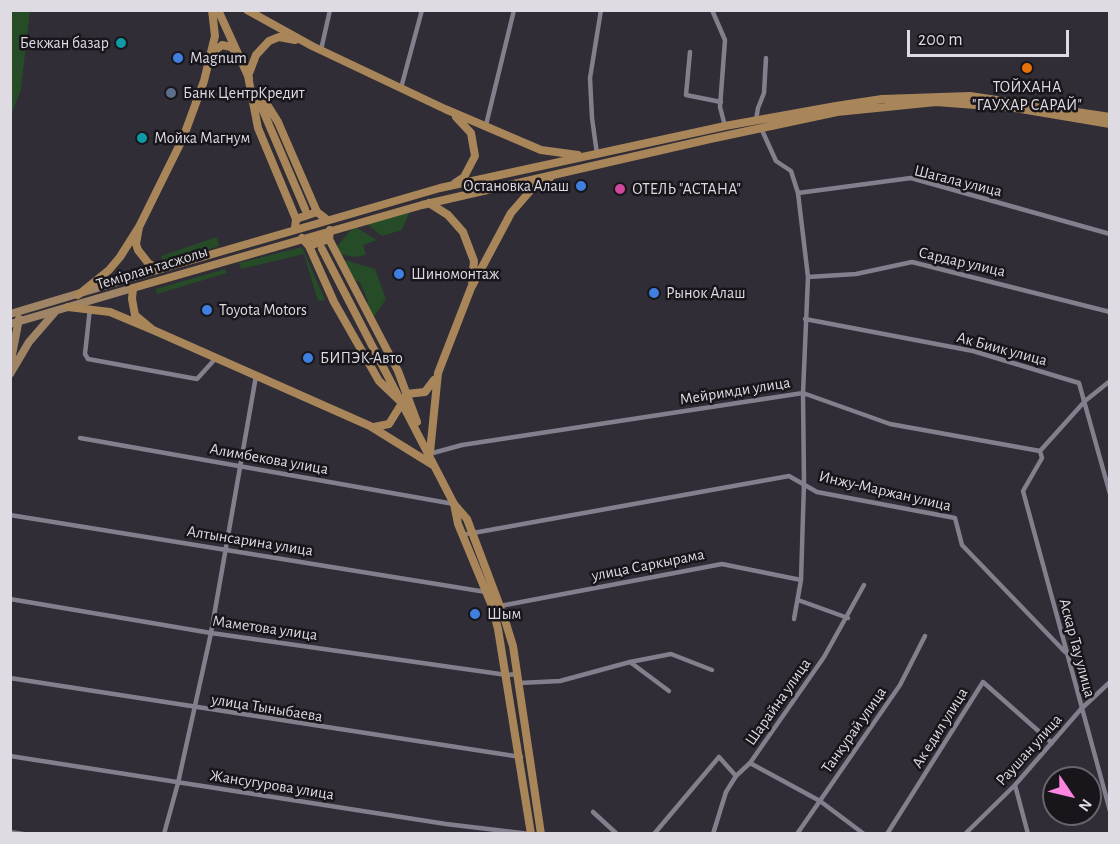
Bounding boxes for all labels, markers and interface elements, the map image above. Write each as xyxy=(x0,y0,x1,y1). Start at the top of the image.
scale bar xyxy=(910,18,1072,56)
text: 200 m xyxy=(918,31,963,49)
place label: Бекжан базар xyxy=(20,33,109,53)
marker: Бекжан базар xyxy=(114,36,128,50)
place label: Magnum xyxy=(190,48,247,68)
marker: Magnum xyxy=(171,51,185,65)
marker: ТОЙХАНА "ГАУХАР САРАЙ" xyxy=(1020,61,1034,75)
place label: ТОЙХАНА "ГАУХАР САРАЙ" xyxy=(972,77,1082,115)
place label: Банк ЦентрКредит xyxy=(183,83,305,103)
marker: Банк ЦентрКредит xyxy=(164,86,178,100)
place label: Мойка Магнум xyxy=(154,128,250,148)
marker: Мойка Магнум xyxy=(135,131,149,145)
street label: Шагала улица xyxy=(912,161,1004,201)
place label: Остановка Алаш xyxy=(463,176,569,196)
marker: Остановка Алаш xyxy=(574,179,588,193)
place label: ОТЕЛЬ "АСТАНА" xyxy=(632,179,741,199)
marker: ОТЕЛЬ "АСТАНА" xyxy=(613,182,627,196)
street label: Темірлан тасжолы xyxy=(94,242,210,294)
street label: Сардар улица xyxy=(917,243,1007,281)
place label: Шиномонтаж xyxy=(411,264,499,284)
marker: Шиномонтаж xyxy=(392,267,406,281)
place label: Рынок Алаш xyxy=(666,283,746,303)
marker: Рынок Алаш xyxy=(647,286,661,300)
place label: Toyota Motors xyxy=(219,300,307,320)
marker: Toyota Motors xyxy=(200,303,214,317)
street label: Ак Биик улица xyxy=(955,328,1049,370)
place label: БИПЭК-Авто xyxy=(320,348,403,368)
marker: БИПЭК-Авто xyxy=(301,351,315,365)
street label: Мейримди улица xyxy=(678,373,792,409)
street label: Алимбекова улица xyxy=(208,439,330,479)
street label: Инжу-Маржан улица xyxy=(817,466,953,516)
street label: Алтынсарина улица xyxy=(186,522,314,560)
street label: улица Саркырама xyxy=(590,545,706,585)
street label: Аскар Тау улица xyxy=(1055,596,1099,700)
place label: Шым xyxy=(487,604,521,624)
marker: Шым xyxy=(468,607,482,621)
street label: Маметова улица xyxy=(211,611,319,645)
street label: Шарайна улица xyxy=(741,655,815,749)
street label: Танкурай улица xyxy=(817,683,891,777)
street label: Ак едил улица xyxy=(908,684,972,772)
street label: улица Тыныбаева xyxy=(210,690,324,726)
street label: Раушан улица xyxy=(992,710,1066,790)
street label: Жансугурова улица xyxy=(208,766,336,804)
north arrow xyxy=(1042,766,1102,826)
text: N xyxy=(1075,796,1095,814)

